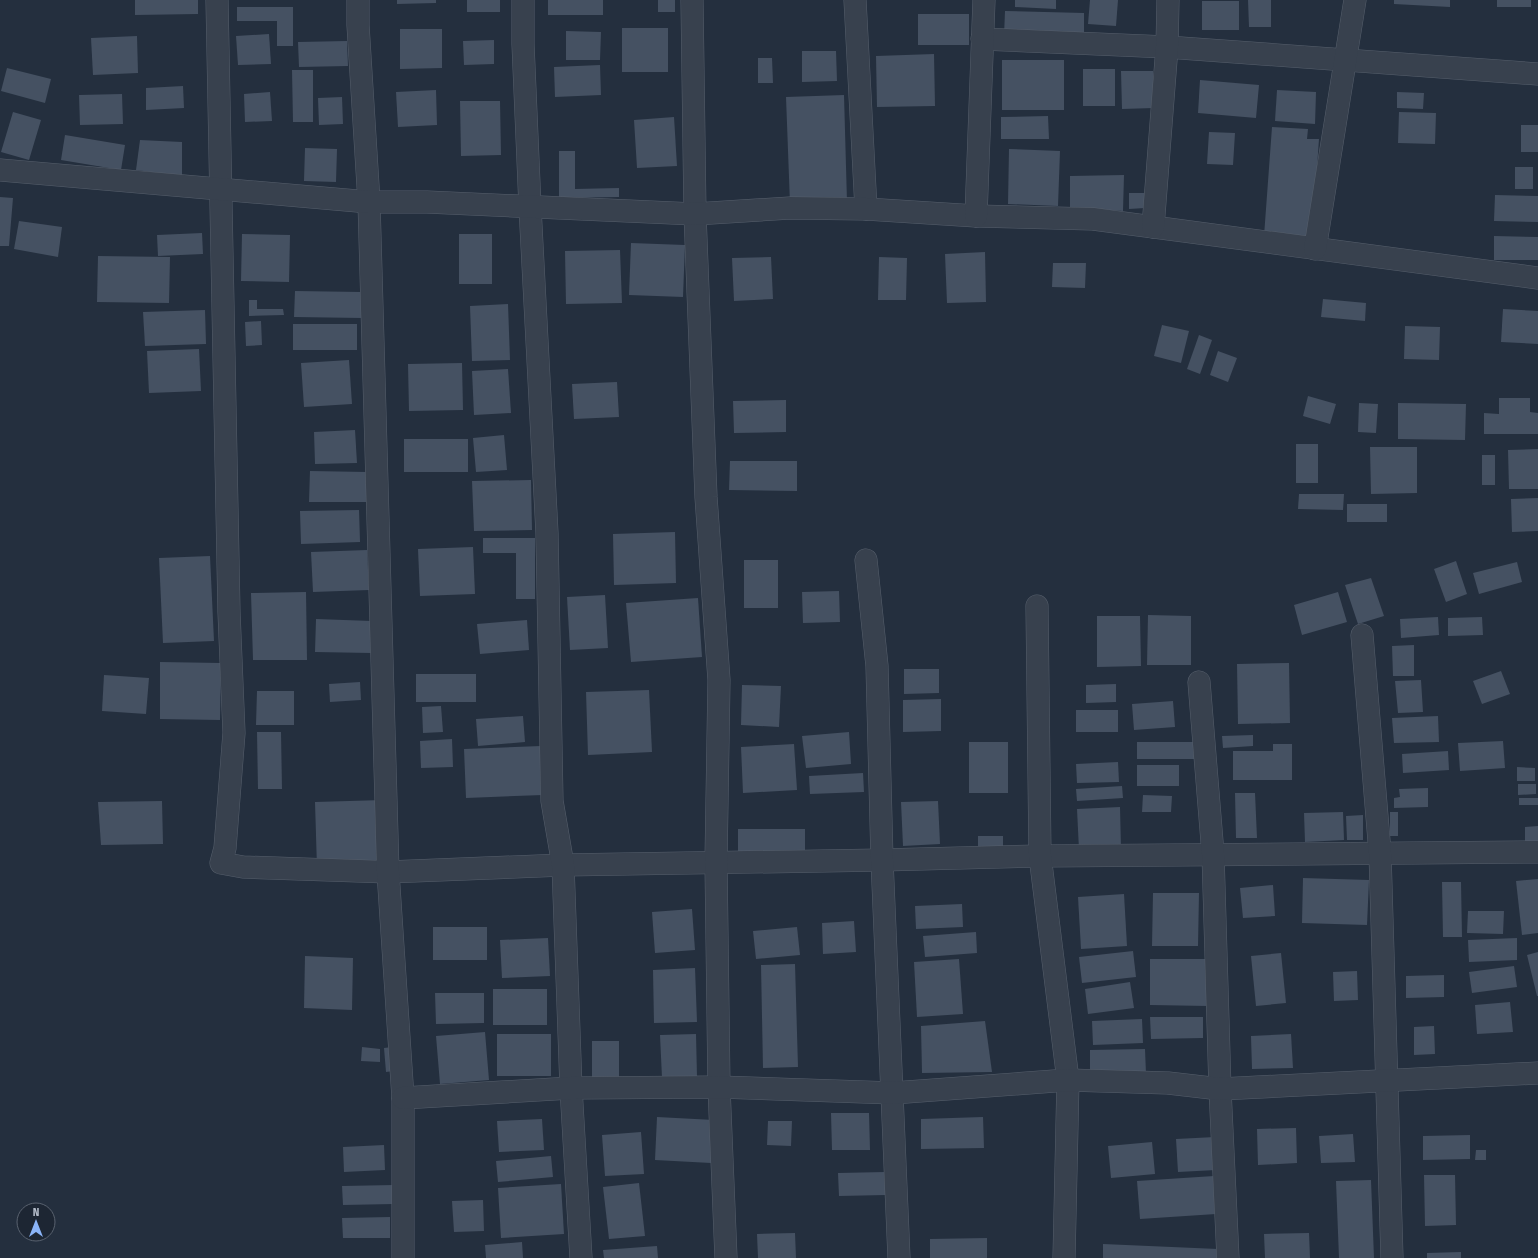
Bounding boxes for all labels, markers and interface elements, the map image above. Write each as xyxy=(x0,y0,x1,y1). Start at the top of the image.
north arrow xyxy=(16,1202,56,1242)
text: N xyxy=(33,1206,39,1219)

